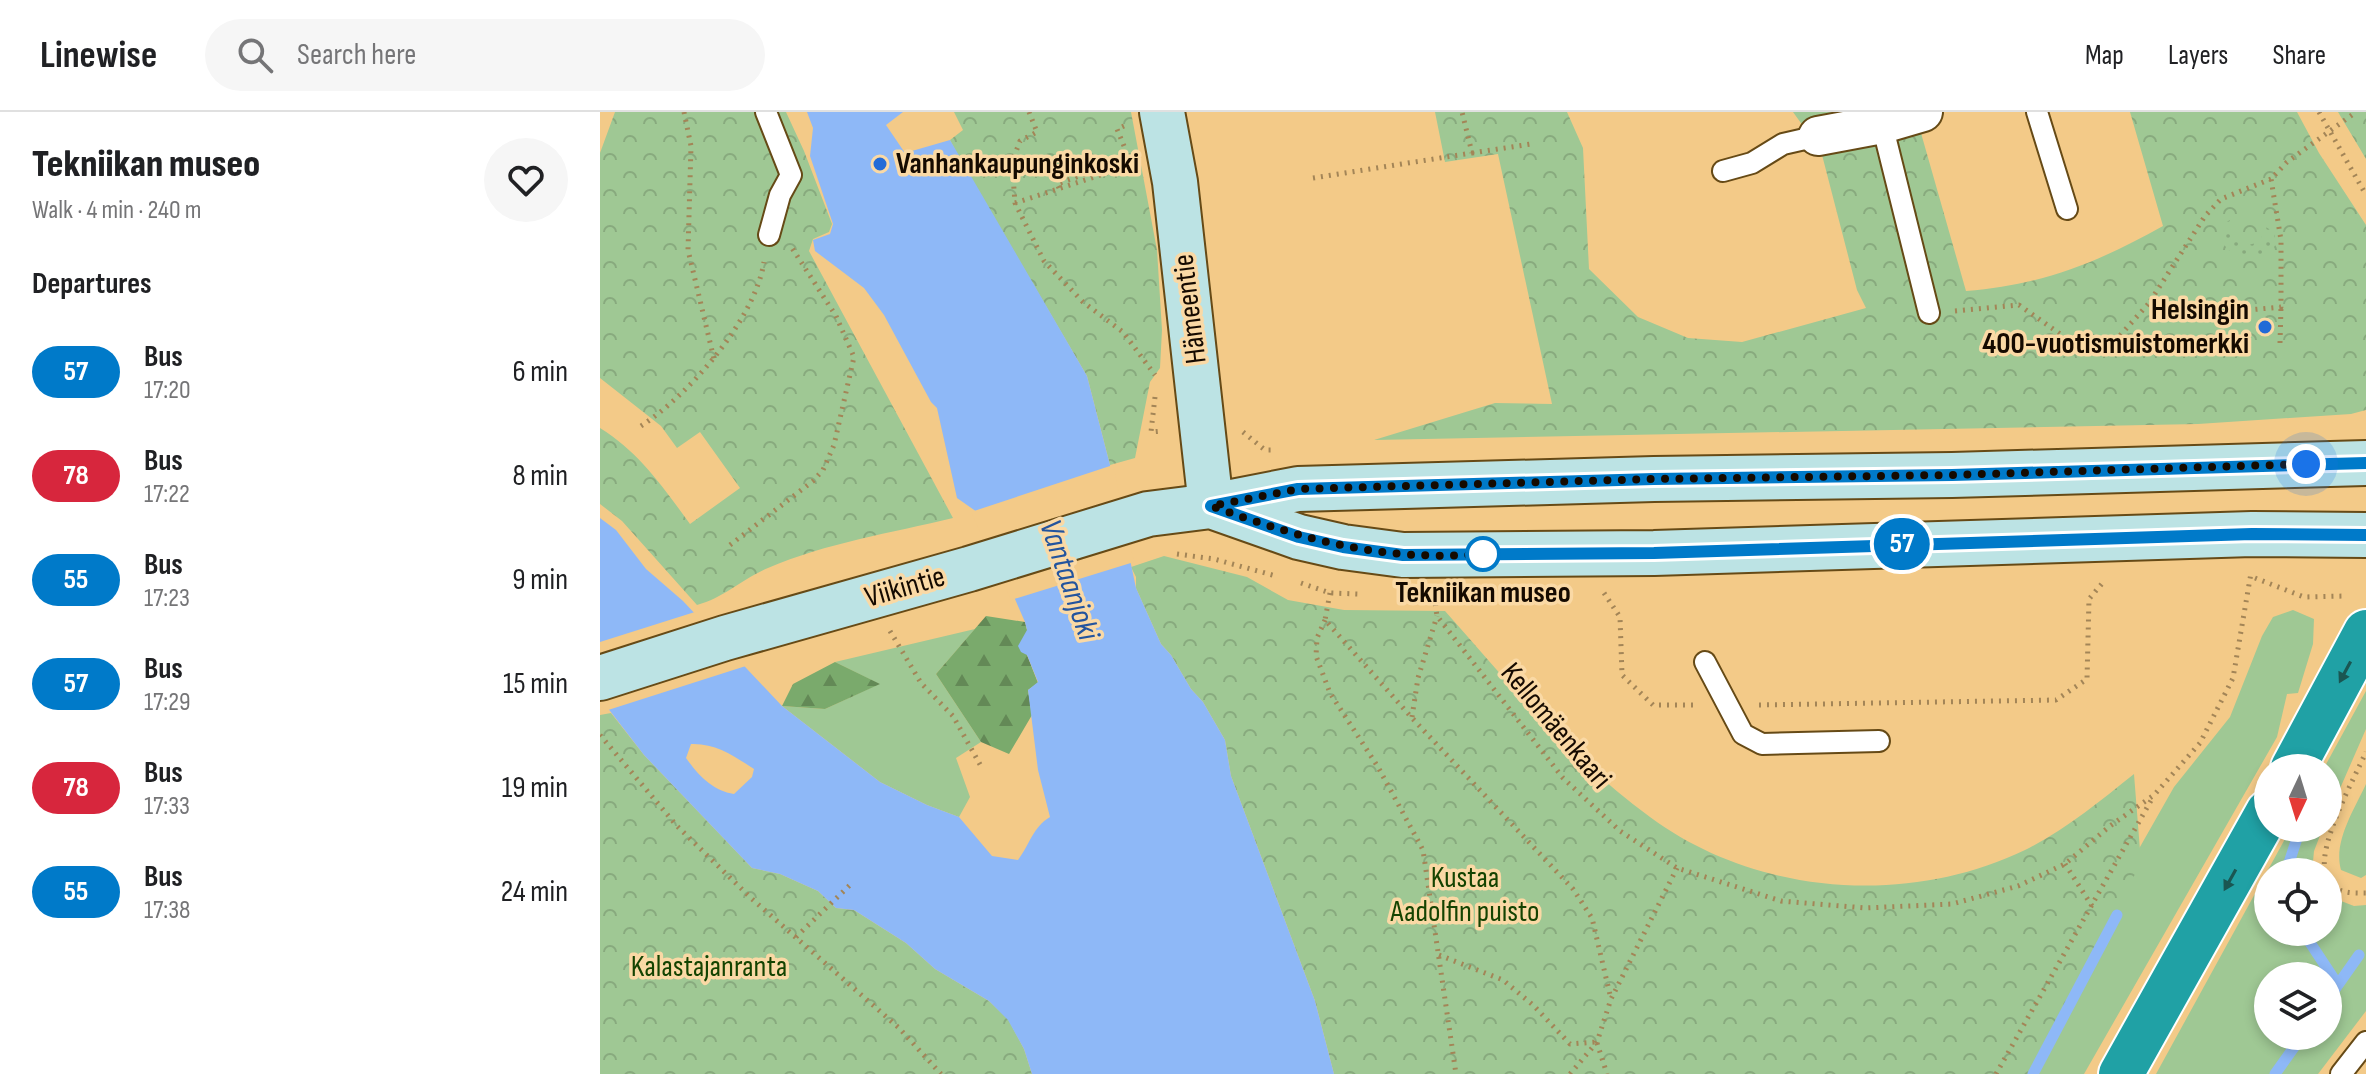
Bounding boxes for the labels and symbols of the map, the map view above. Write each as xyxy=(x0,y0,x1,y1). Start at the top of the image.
place label: Vanhankaupunginkoski xyxy=(896,146,1139,182)
marker: Vanhankaupunginkoski xyxy=(871,155,889,173)
street label: Hämeentie xyxy=(1165,252,1215,366)
place label: Helsingin 400-vuotismuistomerkki xyxy=(1982,292,2249,362)
marker: Helsingin 400-vuotismuistomerkki xyxy=(2256,318,2274,336)
your location xyxy=(2286,444,2326,484)
water label: Vantaanjoki xyxy=(1030,515,1108,646)
line badge: 57 xyxy=(1866,518,1938,570)
marker: Tekniikan museo xyxy=(1466,537,1500,571)
street label: Viikintie xyxy=(861,558,949,616)
place label: Tekniikan museo xyxy=(1395,575,1571,611)
street label: Kellomäenkaari xyxy=(1493,656,1619,796)
one-way arrow xyxy=(2339,660,2352,683)
north arrow xyxy=(2254,754,2342,842)
park label: Kustaa Aadolfin puisto xyxy=(1390,860,1539,930)
one-way arrow xyxy=(2223,869,2237,891)
park label: Kalastajanranta xyxy=(631,949,787,985)

